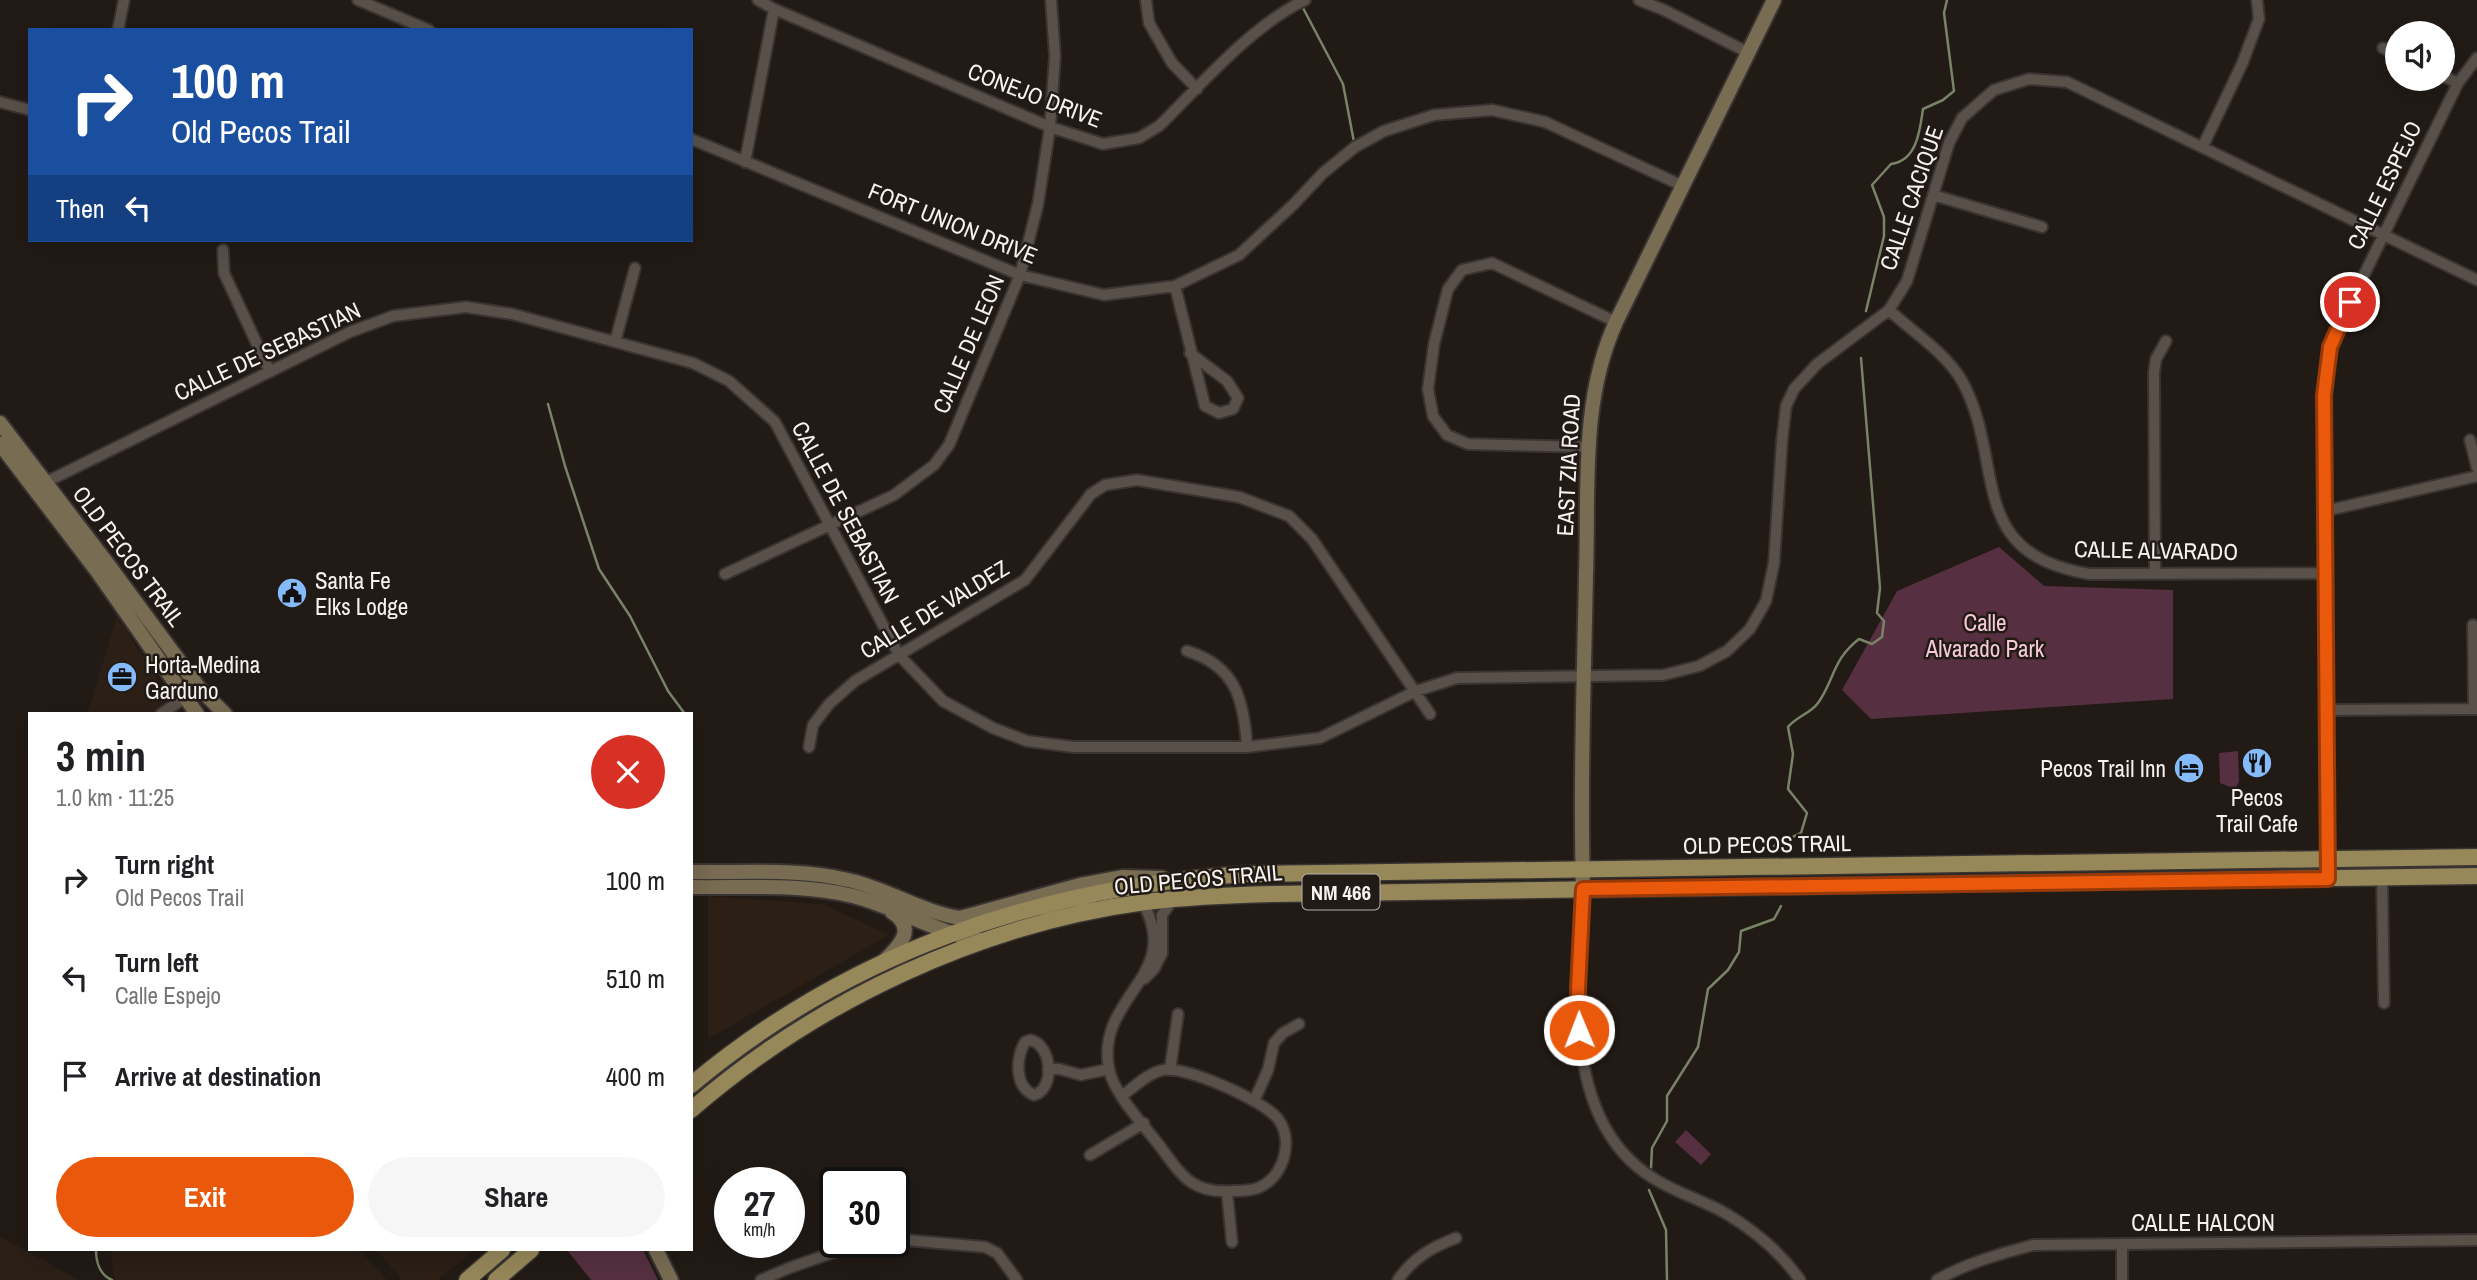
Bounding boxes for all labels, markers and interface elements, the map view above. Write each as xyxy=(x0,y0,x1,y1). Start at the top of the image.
map controls xyxy=(2385,21,2455,91)
button: sound xyxy=(2385,21,2455,91)
text: 100 m xyxy=(171,47,285,113)
street label: CONEJO DRIVE xyxy=(963,55,1107,135)
icon: right xyxy=(56,56,147,147)
text: Old Pecos Trail xyxy=(171,110,350,153)
street label: CALLE ESPEJO xyxy=(2340,116,2428,254)
street label: CALLE CACIQUE xyxy=(1872,122,1950,274)
street label: FORT UNION DRIVE xyxy=(864,175,1042,271)
icon: left xyxy=(119,189,157,227)
text: Then xyxy=(56,191,105,226)
street label: CALLE DE LEON xyxy=(925,270,1011,418)
pin xyxy=(2320,272,2380,332)
icon: arrive xyxy=(2331,283,2369,321)
street label: CALLE DE SEBASTIAN xyxy=(169,294,365,408)
street label: EAST ZIA ROAD xyxy=(1549,393,1587,537)
street label: CALLE DE SEBASTIAN xyxy=(785,415,907,609)
street label: OLD PECOS TRAIL xyxy=(66,479,192,633)
street label: CALLE ALVARADO xyxy=(2074,533,2238,567)
street label: CALLE DE VALDEZ xyxy=(854,552,1015,666)
place label: Santa Fe Elks Lodge xyxy=(315,565,408,622)
public building icon: Santa Fe Elks Lodge xyxy=(275,576,309,610)
park label: Calle Alvarado Park xyxy=(1925,607,2045,664)
place label: Horta-Medina Garduno xyxy=(145,649,261,706)
office icon: Horta-Medina Garduno xyxy=(105,660,139,694)
text: 3 min xyxy=(56,728,146,784)
button: close xyxy=(591,735,665,809)
restaurant icon: Pecos Trail Cafe xyxy=(2240,746,2274,780)
hotel icon: Pecos Trail Inn xyxy=(2172,751,2206,785)
place label: Pecos Trail Inn xyxy=(2040,753,2166,784)
text: 1.0 km · 11:25 xyxy=(56,782,174,813)
place label: Pecos Trail Cafe xyxy=(2216,782,2298,839)
street label: OLD PECOS TRAIL xyxy=(1683,827,1852,861)
text: Turn right xyxy=(115,847,214,882)
street label: OLD PECOS TRAIL xyxy=(1113,856,1284,902)
icon: right xyxy=(56,861,94,899)
text: 100 m xyxy=(606,863,665,898)
road number: NM 466 xyxy=(1302,874,1380,910)
text: Old Pecos Trail xyxy=(115,882,244,913)
text: Turn left xyxy=(115,945,199,980)
icon: left xyxy=(56,959,94,997)
text: 510 m xyxy=(606,961,665,996)
text: Calle Espejo xyxy=(115,980,221,1011)
position arrow xyxy=(1542,993,1616,1067)
icon: arrive xyxy=(56,1057,94,1095)
text: Arrive at destination xyxy=(115,1059,321,1094)
text: 400 m xyxy=(606,1059,665,1094)
button: Exit xyxy=(56,1157,354,1237)
button: Share xyxy=(368,1157,665,1237)
speed limit sign: 30 xyxy=(819,1167,910,1258)
text: 27 xyxy=(744,1180,775,1227)
street label: CALLE HALCON xyxy=(2131,1207,2275,1238)
text: km/h xyxy=(744,1217,776,1242)

